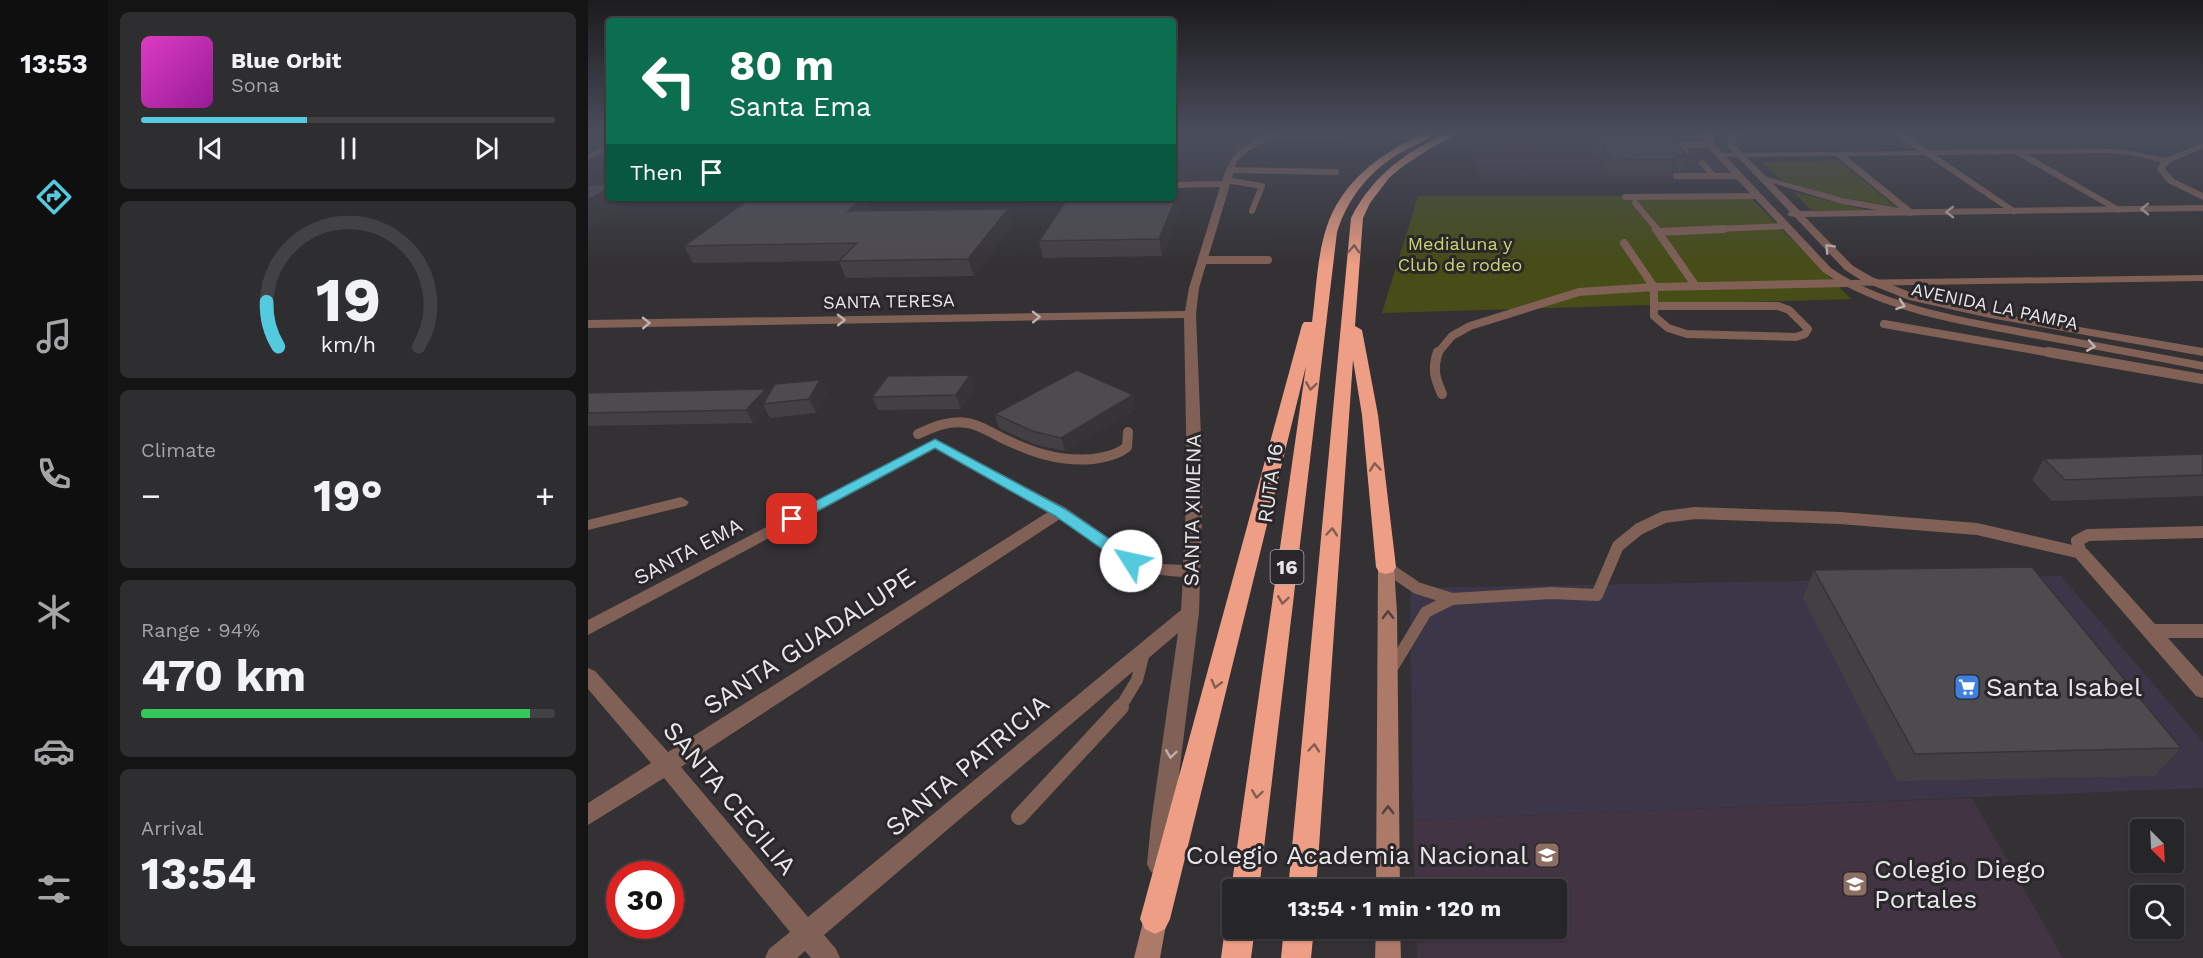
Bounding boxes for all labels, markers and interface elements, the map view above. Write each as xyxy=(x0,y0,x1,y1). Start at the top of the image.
text: 80 m xyxy=(729,41,834,90)
icon: left xyxy=(630,42,708,120)
text: 13:53 xyxy=(20,48,88,80)
text: Blue Orbit xyxy=(231,48,341,73)
text: Sona xyxy=(231,73,280,97)
text: Santa Ema xyxy=(729,91,871,123)
icon: previous xyxy=(194,132,227,165)
icon: pause xyxy=(332,132,365,165)
icon: next xyxy=(470,132,503,165)
icon: arrive xyxy=(695,156,728,189)
text: Then xyxy=(630,160,683,185)
icon: directions xyxy=(33,176,75,218)
one-way arrow xyxy=(2140,203,2149,216)
one-way arrow xyxy=(1945,206,1954,218)
park label: Medialuna y Club de rodeo xyxy=(1398,233,1522,275)
one-way arrow xyxy=(1348,244,1361,253)
one-way arrow xyxy=(1826,244,1837,255)
text: 19 xyxy=(315,263,381,336)
street label: AVENIDA LA PAMPA xyxy=(1910,278,2080,334)
street label: SANTA TERESA xyxy=(823,289,955,313)
one-way arrow xyxy=(1895,297,1906,310)
one-way arrow xyxy=(1032,311,1041,323)
one-way arrow xyxy=(837,314,846,326)
icon: music xyxy=(33,315,75,357)
one-way arrow xyxy=(642,317,651,329)
text: km/h xyxy=(320,332,376,357)
one-way arrow xyxy=(2087,339,2096,351)
one-way arrow xyxy=(1306,382,1318,391)
street label: SANTA XIMENA xyxy=(1178,433,1206,587)
text: Climate xyxy=(141,438,216,462)
street label: RUTA 16 xyxy=(1252,441,1288,525)
icon: phone xyxy=(33,453,75,495)
one-way arrow xyxy=(1369,463,1382,472)
text: 19° xyxy=(313,469,383,522)
text: − xyxy=(141,476,161,515)
text: + xyxy=(535,476,555,515)
pin xyxy=(766,493,817,544)
icon: arrive xyxy=(775,502,808,535)
street label: SANTA EMA xyxy=(630,512,746,590)
one-way arrow xyxy=(1325,528,1338,537)
position arrow xyxy=(1099,529,1163,593)
road number: 16 xyxy=(1270,550,1304,584)
street label: SANTA GUADALUPE xyxy=(698,561,920,721)
icon: climate xyxy=(33,591,75,633)
one-way arrow xyxy=(1277,596,1290,605)
one-way arrow xyxy=(1381,611,1394,620)
text: Range · 94% xyxy=(141,618,260,642)
text: 470 km xyxy=(141,649,306,702)
supermarket icon: Santa Isabel xyxy=(1952,672,1982,702)
place label: Santa Isabel xyxy=(1986,672,2142,702)
one-way arrow xyxy=(1210,679,1223,689)
street label: SANTA PATRICIA xyxy=(879,688,1055,842)
street label: SANTA CECILIA xyxy=(657,715,803,881)
icon: car xyxy=(33,730,75,772)
one-way arrow xyxy=(1307,743,1320,752)
one-way arrow xyxy=(1166,749,1178,758)
one-way arrow xyxy=(1252,789,1264,798)
one-way arrow xyxy=(1382,806,1394,815)
text: Arrival xyxy=(141,816,203,840)
north arrow xyxy=(2130,819,2184,873)
map controls xyxy=(2130,819,2184,939)
place label: Colegio Academia Nacional xyxy=(1186,840,1528,870)
school or university icon: Colegio Academia Nacional xyxy=(1532,840,1562,870)
text: 13:54 xyxy=(141,847,256,900)
place label: Colegio Diego Portales xyxy=(1874,854,2046,914)
speed limit sign: 30 xyxy=(606,861,684,939)
icon: filters xyxy=(33,868,75,910)
school or university icon: Colegio Diego Portales xyxy=(1840,869,1870,899)
button: search xyxy=(2130,885,2184,939)
text: 13:54 · 1 min · 120 m xyxy=(1288,896,1501,921)

